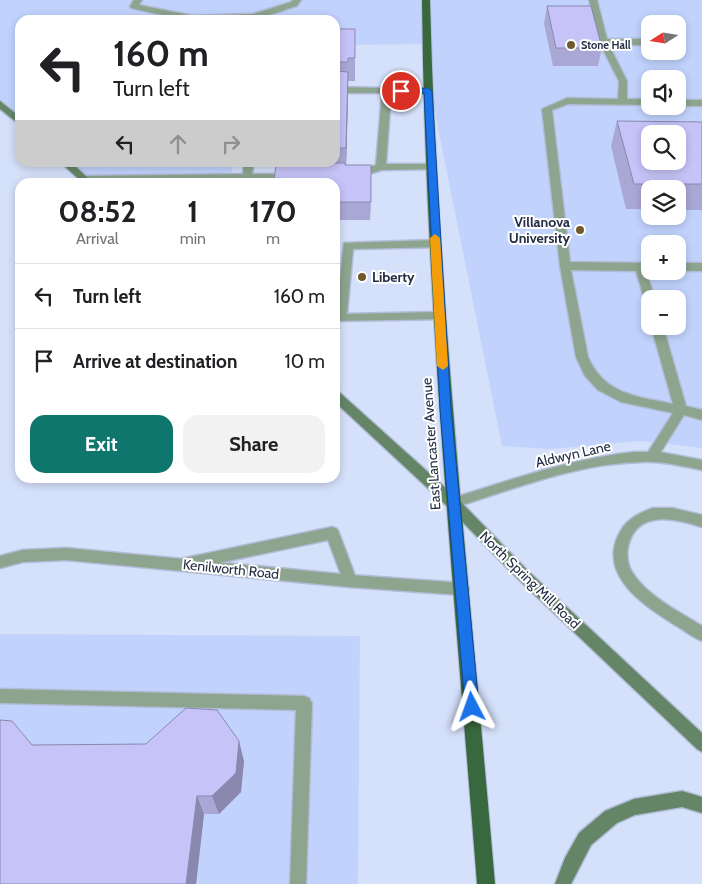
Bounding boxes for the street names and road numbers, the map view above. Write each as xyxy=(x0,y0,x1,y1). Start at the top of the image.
street label: East Lancaster Avenue xyxy=(417,377,445,511)
street label: Aldwyn Lane xyxy=(534,437,612,471)
street label: North Spring Mill Road xyxy=(476,527,584,633)
street label: Kenilworth Road xyxy=(182,555,280,583)

